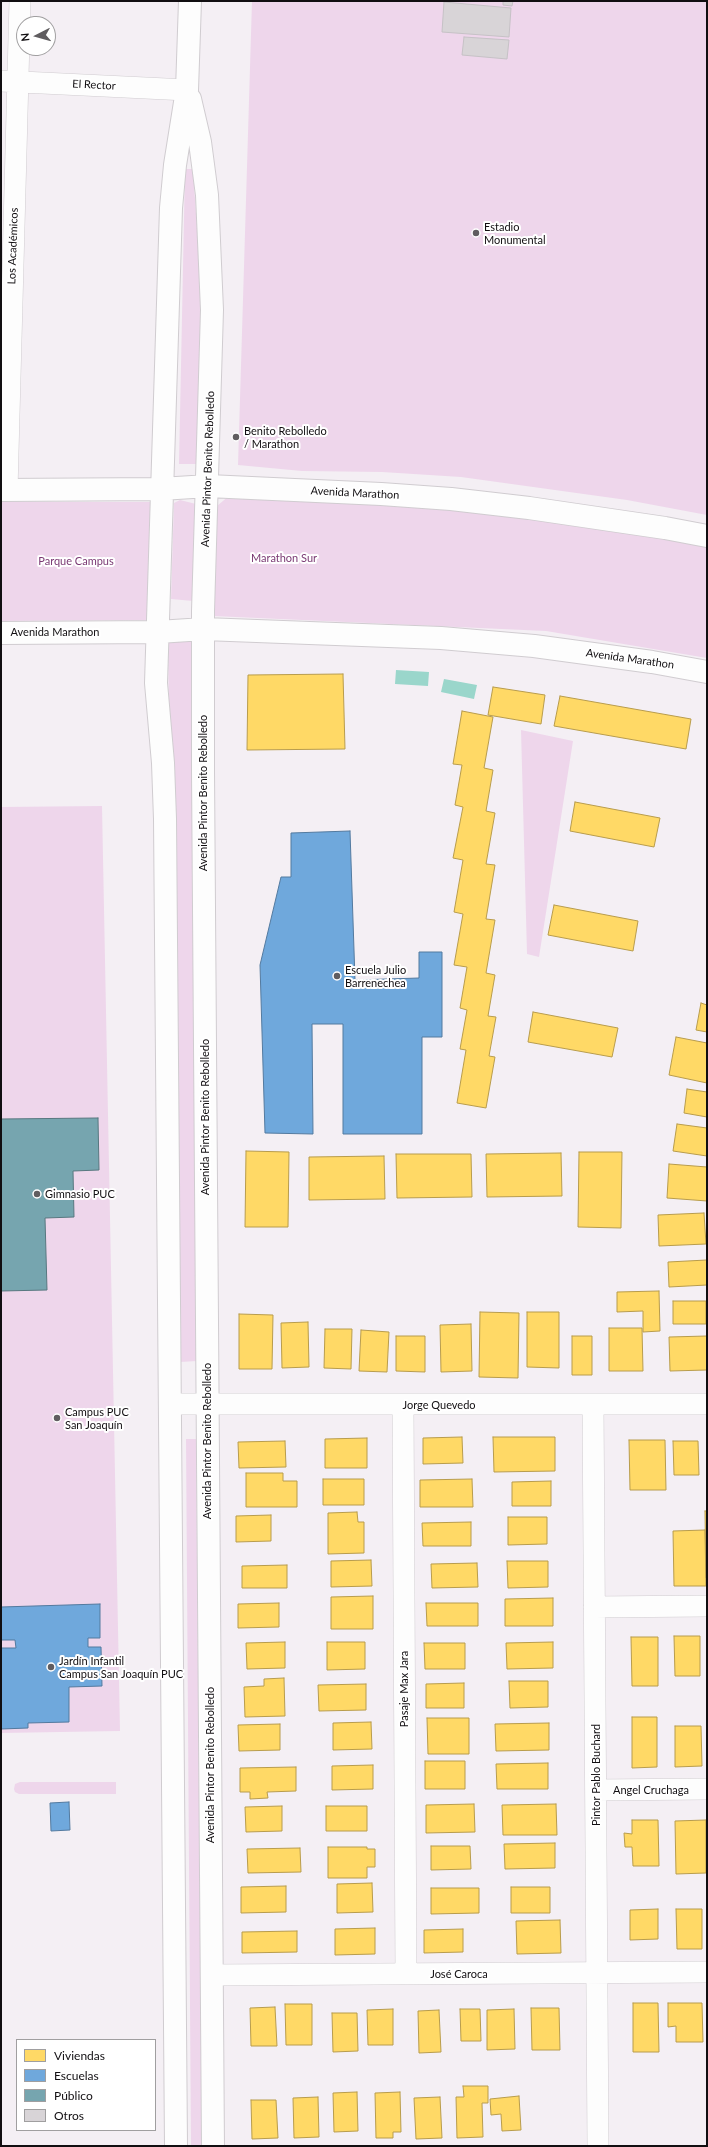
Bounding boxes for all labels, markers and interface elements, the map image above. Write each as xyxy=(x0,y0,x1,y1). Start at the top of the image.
north arrow xyxy=(16,16,56,56)
text: N xyxy=(18,32,31,42)
street label: El Rector xyxy=(72,77,116,93)
street label: Los Académicos xyxy=(5,207,21,285)
place label: Estadio Monumental xyxy=(484,220,545,246)
marker: Estadio Monumental xyxy=(471,228,481,238)
street label: Avenida Pintor Benito Rebolledo xyxy=(199,391,217,547)
place label: Benito Rebolledo / Marathon xyxy=(244,424,327,450)
marker: Benito Rebolledo / Marathon xyxy=(231,432,241,442)
street label: Avenida Marathon xyxy=(310,484,400,502)
park label: Marathon Sur xyxy=(251,551,317,565)
park label: Parque Campus xyxy=(38,554,114,568)
street label: Avenida Marathon xyxy=(11,625,99,639)
street label: Avenida Marathon xyxy=(585,646,675,672)
street label: Avenida Pintor Benito Rebolledo xyxy=(196,715,210,871)
place label: Escuela Julio Barrenechea xyxy=(345,963,406,989)
marker: Escuela Julio Barrenechea xyxy=(332,971,342,981)
street label: Avenida Pintor Benito Rebolledo xyxy=(198,1039,212,1195)
place label: Gimnasio PUC xyxy=(45,1187,115,1201)
marker: Gimnasio PUC xyxy=(32,1189,42,1199)
street label: Avenida Pintor Benito Rebolledo xyxy=(200,1363,214,1519)
street label: Jorge Quevedo xyxy=(402,1398,476,1412)
place label: Campus PUC San Joaquín xyxy=(65,1405,129,1431)
marker: Campus PUC San Joaquín xyxy=(52,1413,62,1423)
street label: Pasaje Max Jara xyxy=(397,1651,411,1727)
place label: Jardín Infantil Campus San Joaquín PUC xyxy=(59,1654,183,1680)
marker: Jardín Infantil Campus San Joaquín PUC xyxy=(46,1662,56,1672)
street label: Avenida Pintor Benito Rebolledo xyxy=(203,1687,217,1843)
street label: Pintor Pablo Buchard xyxy=(589,1724,603,1826)
street label: Angel Cruchaga xyxy=(613,1783,689,1797)
street label: José Caroca xyxy=(430,1967,488,1981)
legend xyxy=(16,2039,156,2131)
text: Viviendas xyxy=(54,2048,105,2063)
text: Escuelas xyxy=(54,2068,99,2083)
text: Público xyxy=(54,2088,93,2103)
text: Otros xyxy=(54,2108,84,2123)

